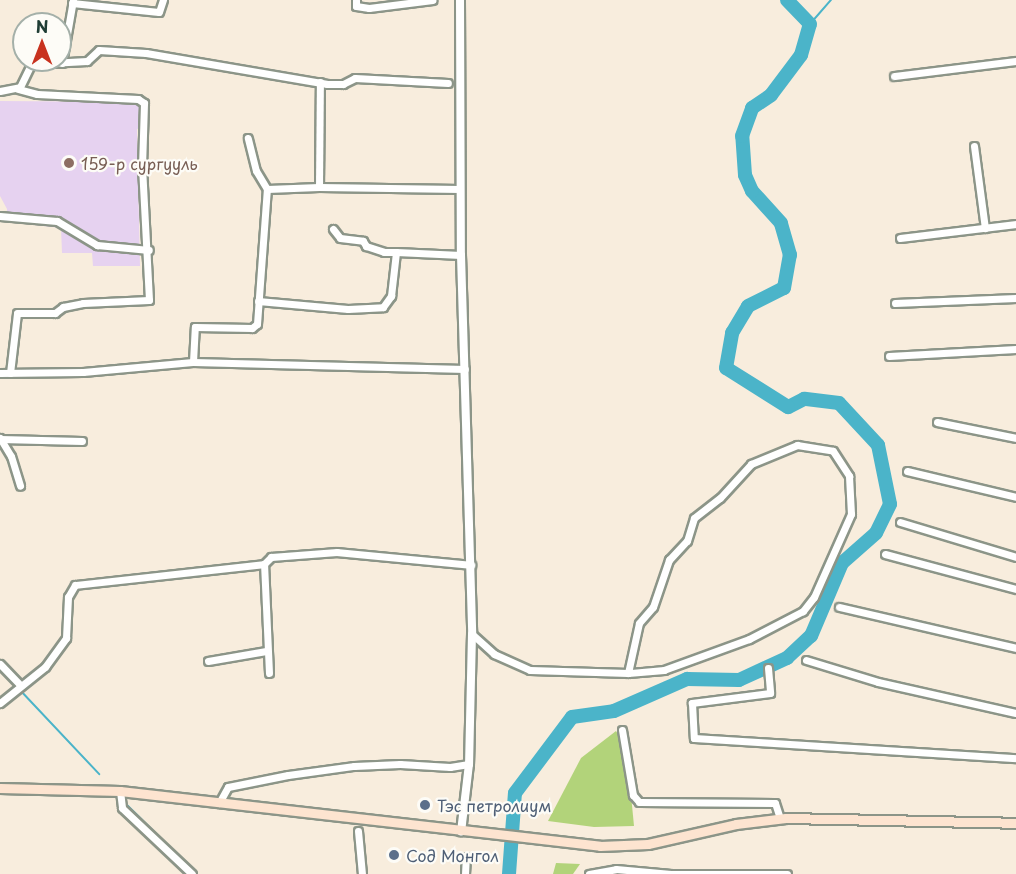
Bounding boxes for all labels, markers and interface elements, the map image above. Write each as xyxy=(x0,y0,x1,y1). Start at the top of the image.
north arrow xyxy=(12,12,72,72)
text: N xyxy=(36,14,48,38)
place label: 159-р сургууль xyxy=(81,153,198,173)
marker: 159-р сургууль xyxy=(62,156,76,170)
place label: Тэс петролиум xyxy=(437,795,553,815)
marker: Тэс петролиум xyxy=(418,798,432,812)
place label: Сод Монгол xyxy=(406,845,499,865)
marker: Сод Монгол xyxy=(387,848,401,862)

